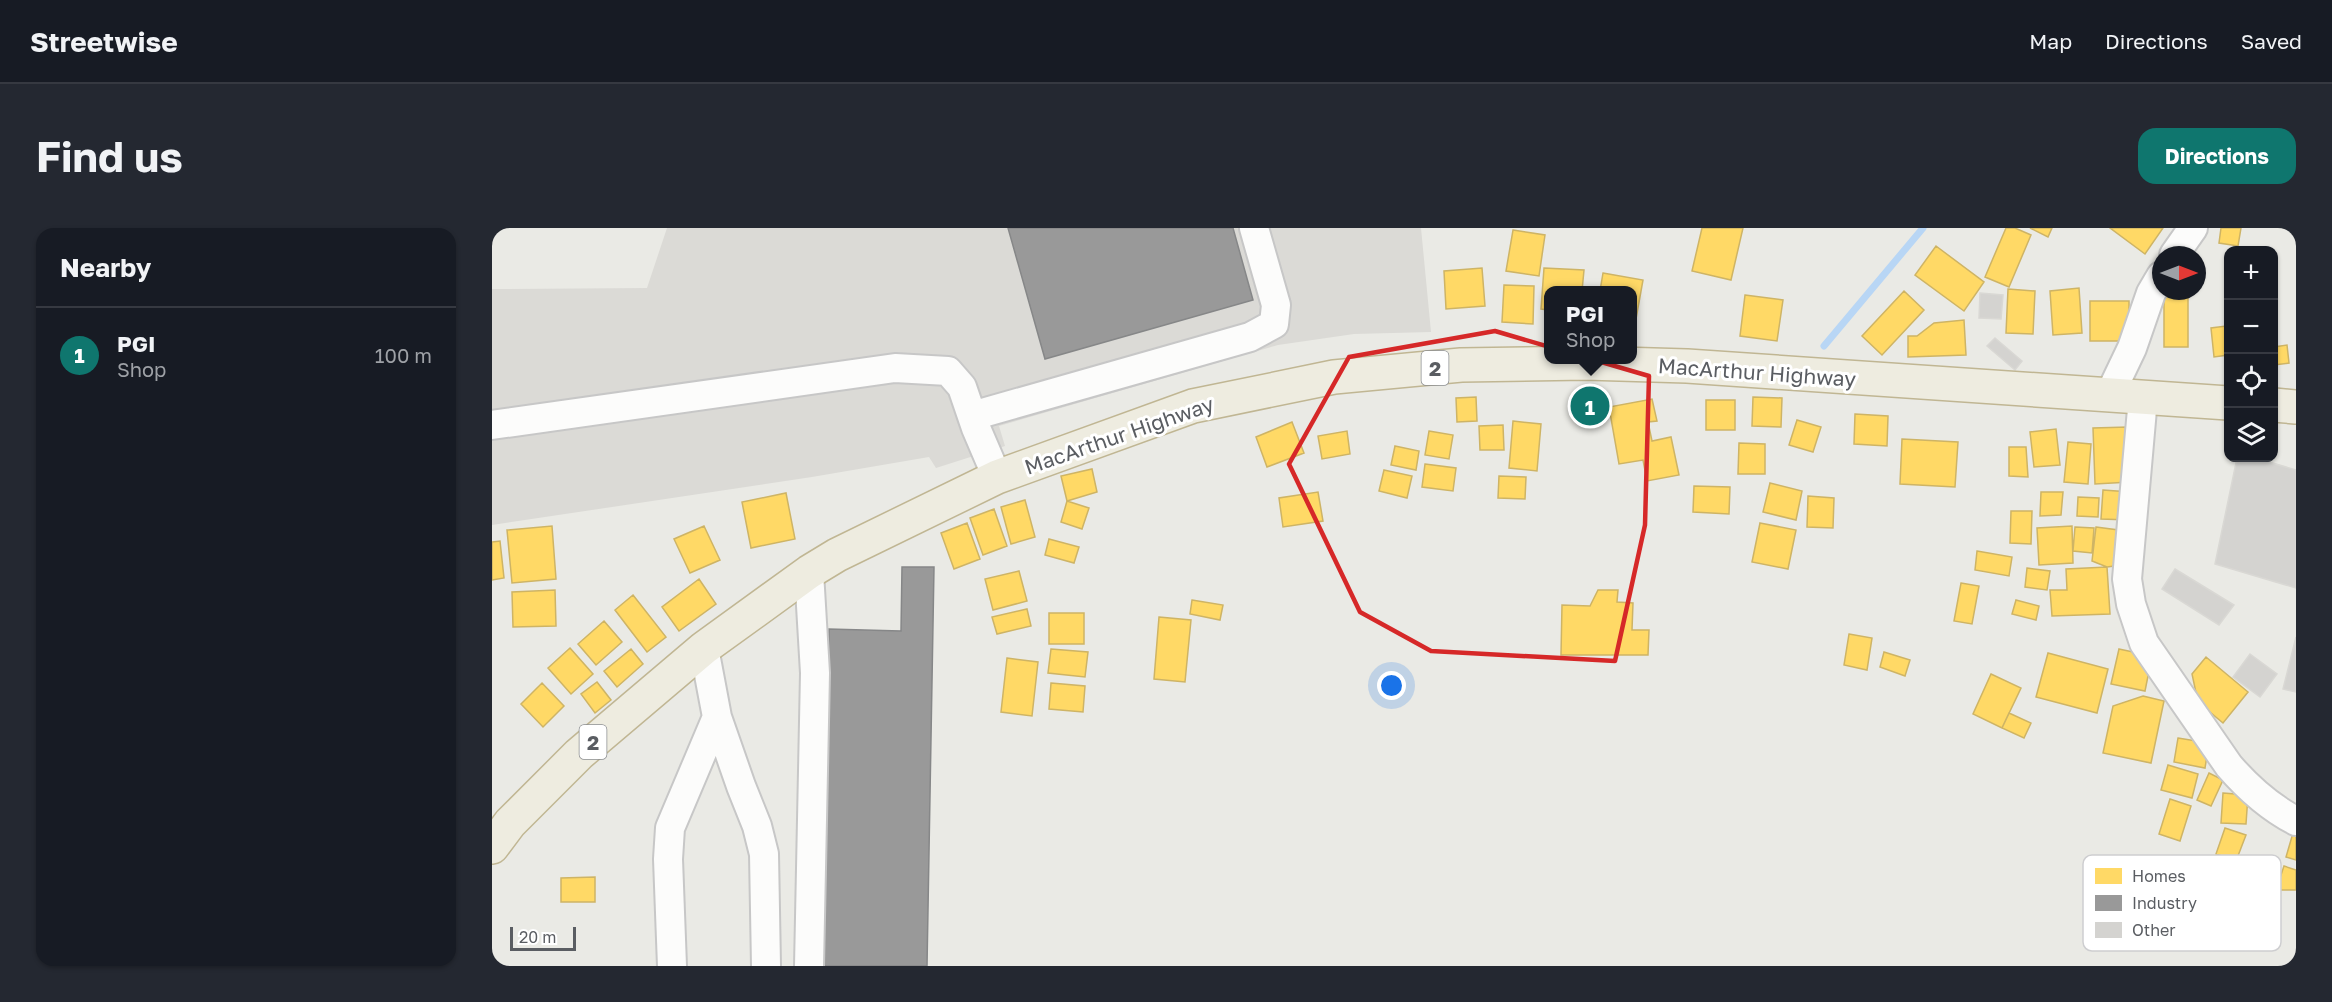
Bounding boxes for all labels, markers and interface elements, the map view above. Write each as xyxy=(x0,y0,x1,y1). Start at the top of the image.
text: Streetwise xyxy=(30,25,178,58)
text: Map xyxy=(2029,28,2072,54)
text: Directions xyxy=(2105,28,2208,54)
text: Saved xyxy=(2241,28,2302,54)
button: Directions xyxy=(2138,128,2296,184)
text: Find us xyxy=(36,131,183,181)
north arrow xyxy=(2152,246,2206,300)
map controls xyxy=(2224,246,2278,462)
button: + xyxy=(2224,246,2278,300)
text: Nearby xyxy=(60,252,151,283)
popup xyxy=(1544,286,1637,364)
text: PGI xyxy=(1566,300,1604,327)
button: − xyxy=(2224,300,2278,354)
text: Shop xyxy=(1566,327,1615,351)
text: PGI xyxy=(117,330,155,357)
text: 1 xyxy=(74,343,85,367)
text: 100 m xyxy=(375,343,432,367)
road number: 2 xyxy=(1422,351,1448,385)
street label: MacArthur Highway xyxy=(1657,352,1857,392)
button: locate xyxy=(2224,354,2278,408)
text: Shop xyxy=(117,357,166,381)
pin: 1 xyxy=(1570,384,1610,429)
street label: MacArthur Highway xyxy=(1021,390,1217,480)
button: layers xyxy=(2224,408,2278,462)
your location xyxy=(1377,671,1406,700)
road number: 2 xyxy=(580,725,606,759)
legend xyxy=(2083,855,2281,951)
text: Homes xyxy=(2132,866,2186,886)
text: Industry xyxy=(2132,893,2197,913)
text: Other xyxy=(2132,920,2176,940)
scale bar xyxy=(510,924,576,952)
text: 20 m xyxy=(519,927,556,947)

